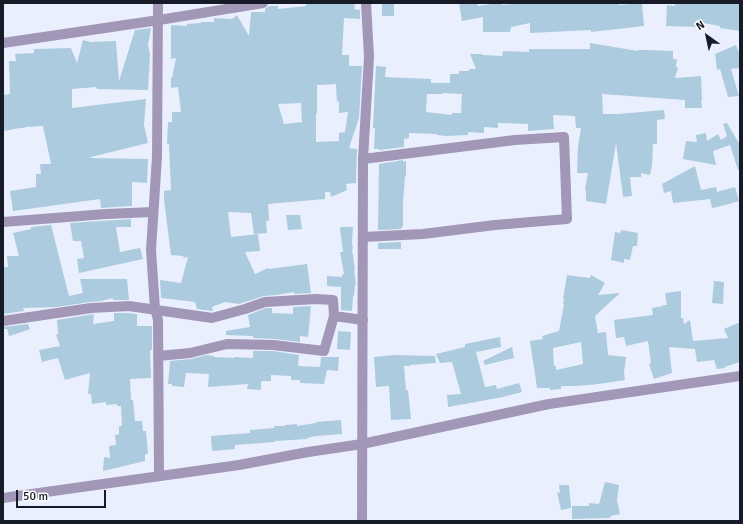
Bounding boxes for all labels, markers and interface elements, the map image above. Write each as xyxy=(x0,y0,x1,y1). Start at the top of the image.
north arrow xyxy=(687,16,727,56)
text: N xyxy=(693,18,707,33)
scale bar xyxy=(18,482,108,508)
text: 50 m xyxy=(23,489,48,504)

